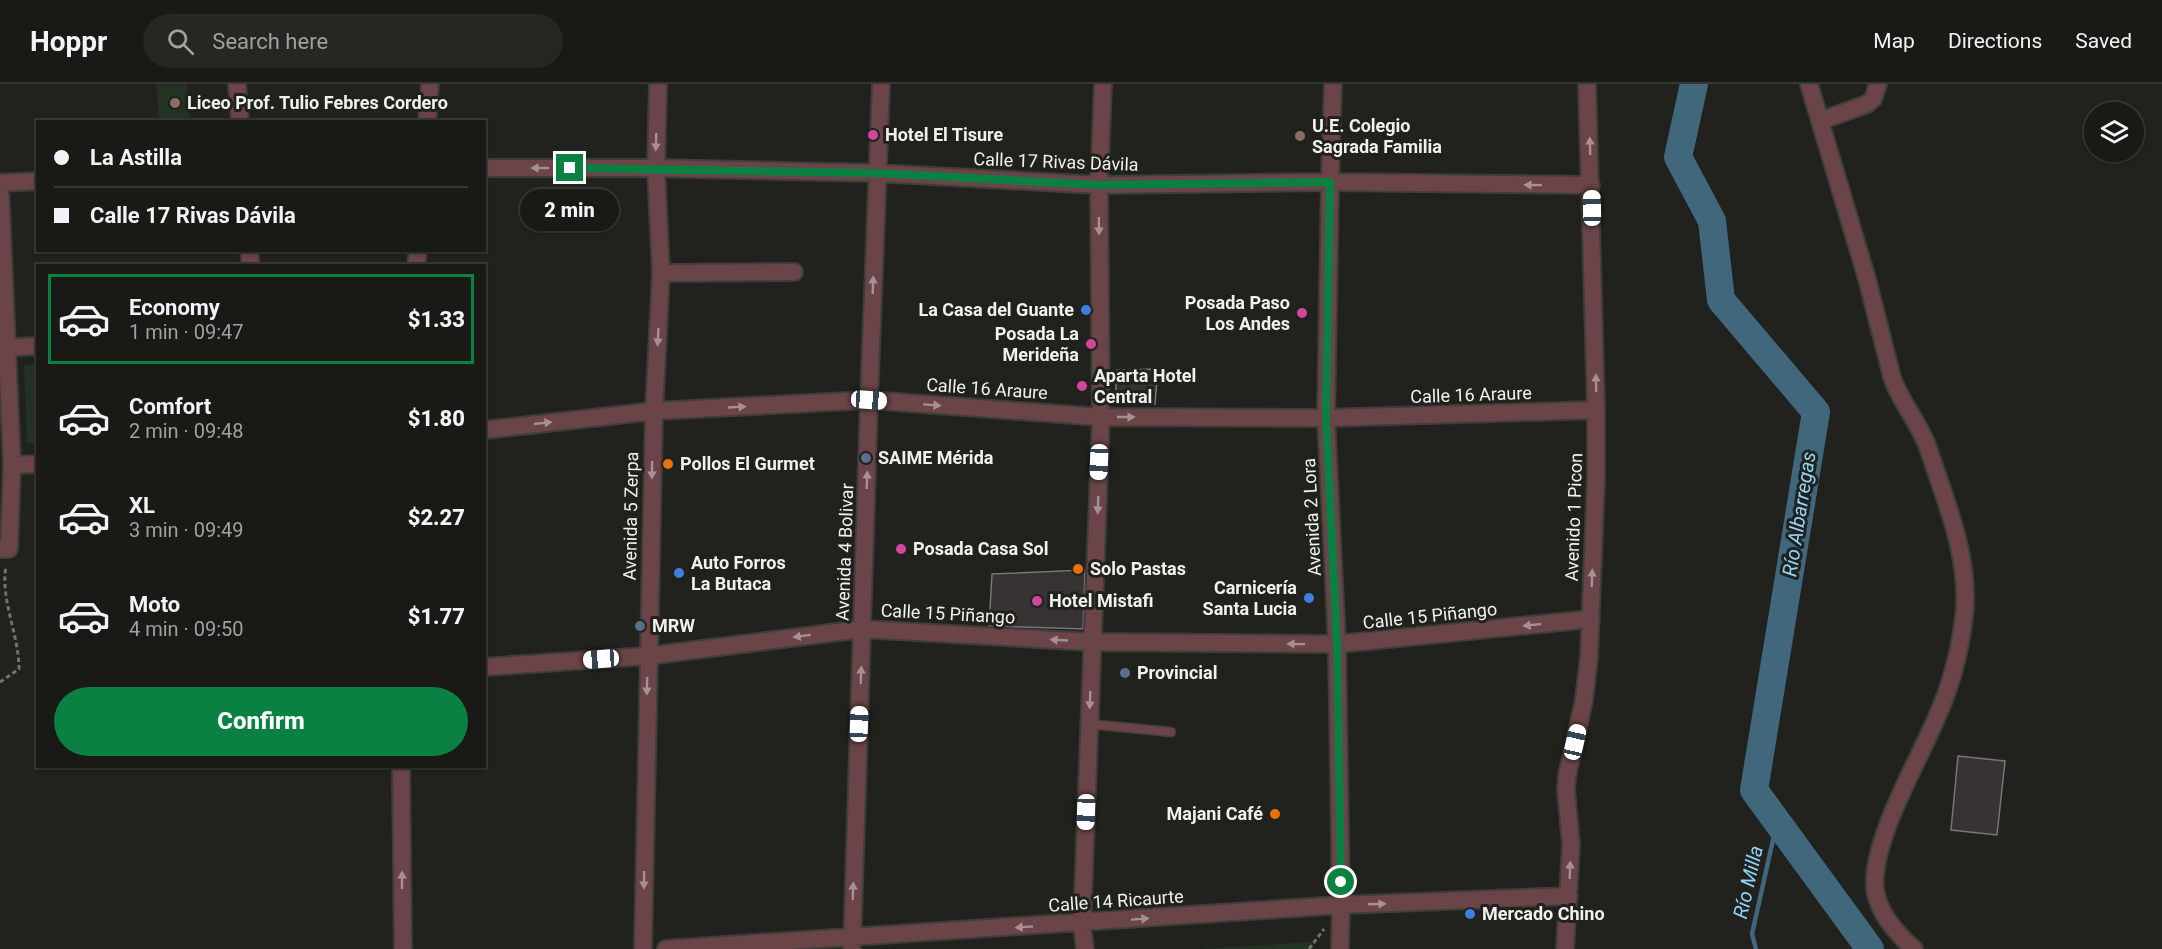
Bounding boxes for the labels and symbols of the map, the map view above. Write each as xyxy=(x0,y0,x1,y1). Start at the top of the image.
place label: Liceo Prof. Tulio Febres Cordero xyxy=(187,92,448,113)
marker: Liceo Prof. Tulio Febres Cordero xyxy=(168,96,182,110)
place label: U.E. Colegio Sagrada Familia xyxy=(1312,115,1442,157)
place label: Hotel El Tisure xyxy=(885,124,1003,145)
marker: Hotel El Tisure xyxy=(866,128,880,142)
marker: U.E. Colegio Sagrada Familia xyxy=(1293,129,1307,143)
one-way arrow xyxy=(652,133,661,152)
one-way arrow xyxy=(1585,137,1594,156)
street label: Calle 17 Rivas Dávila xyxy=(973,148,1139,175)
route end xyxy=(556,154,583,181)
one-way arrow xyxy=(530,163,549,173)
one-way arrow xyxy=(1523,180,1542,189)
callout: 2 min xyxy=(520,189,620,231)
car xyxy=(1583,190,1601,226)
one-way arrow xyxy=(1094,217,1104,236)
one-way arrow xyxy=(868,275,877,294)
place label: Posada Paso Los Andes xyxy=(1185,292,1290,334)
place label: La Casa del Guante xyxy=(918,299,1074,320)
marker: La Casa del Guante xyxy=(1079,303,1093,317)
marker: Posada Paso Los Andes xyxy=(1295,306,1309,320)
place label: Posada La Merideña xyxy=(995,323,1079,365)
one-way arrow xyxy=(653,328,662,347)
marker: Posada La Merideña xyxy=(1084,337,1098,351)
place label: Aparta Hotel Central xyxy=(1094,365,1196,407)
street label: Calle 16 Araure xyxy=(926,374,1048,403)
one-way arrow xyxy=(1591,374,1600,393)
marker: Aparta Hotel Central xyxy=(1075,379,1089,393)
street label: Calle 16 Araure xyxy=(1410,382,1532,407)
car xyxy=(850,390,888,410)
one-way arrow xyxy=(922,400,941,410)
one-way arrow xyxy=(727,402,746,411)
one-way arrow xyxy=(1117,412,1136,422)
one-way arrow xyxy=(533,419,552,428)
car xyxy=(1089,444,1109,480)
place label: SAIME Mérida xyxy=(878,447,994,468)
water label: Río Albarregas xyxy=(1777,450,1821,578)
street label: Avenida 5 Zerpa xyxy=(619,451,642,581)
marker: SAIME Mérida xyxy=(859,451,873,465)
street label: Avenido 1 Picon xyxy=(1561,452,1586,582)
place label: Pollos El Gurmet xyxy=(680,453,815,474)
marker: Pollos El Gurmet xyxy=(661,457,675,471)
street label: Avenida 2 Lora xyxy=(1298,457,1325,577)
one-way arrow xyxy=(647,460,657,479)
one-way arrow xyxy=(862,470,871,489)
street label: Avenida 4 Bolivar xyxy=(832,483,857,621)
one-way arrow xyxy=(1093,496,1102,515)
place label: Posada Casa Sol xyxy=(913,538,1049,559)
marker: Posada Casa Sol xyxy=(894,542,908,556)
place label: Auto Forros La Butaca xyxy=(691,552,786,594)
place label: Solo Pastas xyxy=(1090,558,1186,579)
marker: Solo Pastas xyxy=(1071,562,1085,576)
marker: Auto Forros La Butaca xyxy=(672,566,686,580)
one-way arrow xyxy=(1587,569,1597,588)
place label: Carnicería Santa Lucia xyxy=(1203,577,1297,619)
place label: Hotel Mistafi xyxy=(1049,590,1153,611)
marker: Carnicería Santa Lucia xyxy=(1302,591,1316,605)
marker: Hotel Mistafi xyxy=(1030,594,1044,608)
street label: Calle 15 Piñango xyxy=(1362,598,1498,633)
street label: Calle 15 Piñango xyxy=(880,599,1016,628)
place label: MRW xyxy=(652,615,695,636)
marker: MRW xyxy=(633,619,647,633)
one-way arrow xyxy=(1523,620,1542,630)
one-way arrow xyxy=(793,632,812,641)
one-way arrow xyxy=(1050,635,1069,645)
one-way arrow xyxy=(1287,639,1306,649)
car xyxy=(582,649,620,669)
place label: Provincial xyxy=(1137,662,1217,683)
one-way arrow xyxy=(856,665,865,684)
marker: Provincial xyxy=(1118,666,1132,680)
one-way arrow xyxy=(642,676,652,695)
one-way arrow xyxy=(1086,691,1095,710)
car xyxy=(849,706,869,742)
car xyxy=(1562,722,1588,762)
car xyxy=(1076,794,1096,830)
place label: Majani Café xyxy=(1167,803,1263,824)
marker: Majani Café xyxy=(1268,807,1282,821)
water label: Río Milla xyxy=(1728,843,1768,921)
one-way arrow xyxy=(1565,860,1575,879)
route start xyxy=(1327,868,1354,895)
one-way arrow xyxy=(397,871,407,890)
one-way arrow xyxy=(639,871,649,890)
one-way arrow xyxy=(849,881,858,900)
street label: Calle 14 Ricaurte xyxy=(1048,885,1184,916)
one-way arrow xyxy=(1367,899,1386,908)
place label: Mercado Chino xyxy=(1482,903,1605,924)
marker: Mercado Chino xyxy=(1463,907,1477,921)
one-way arrow xyxy=(1131,914,1150,924)
one-way arrow xyxy=(1014,922,1033,931)

